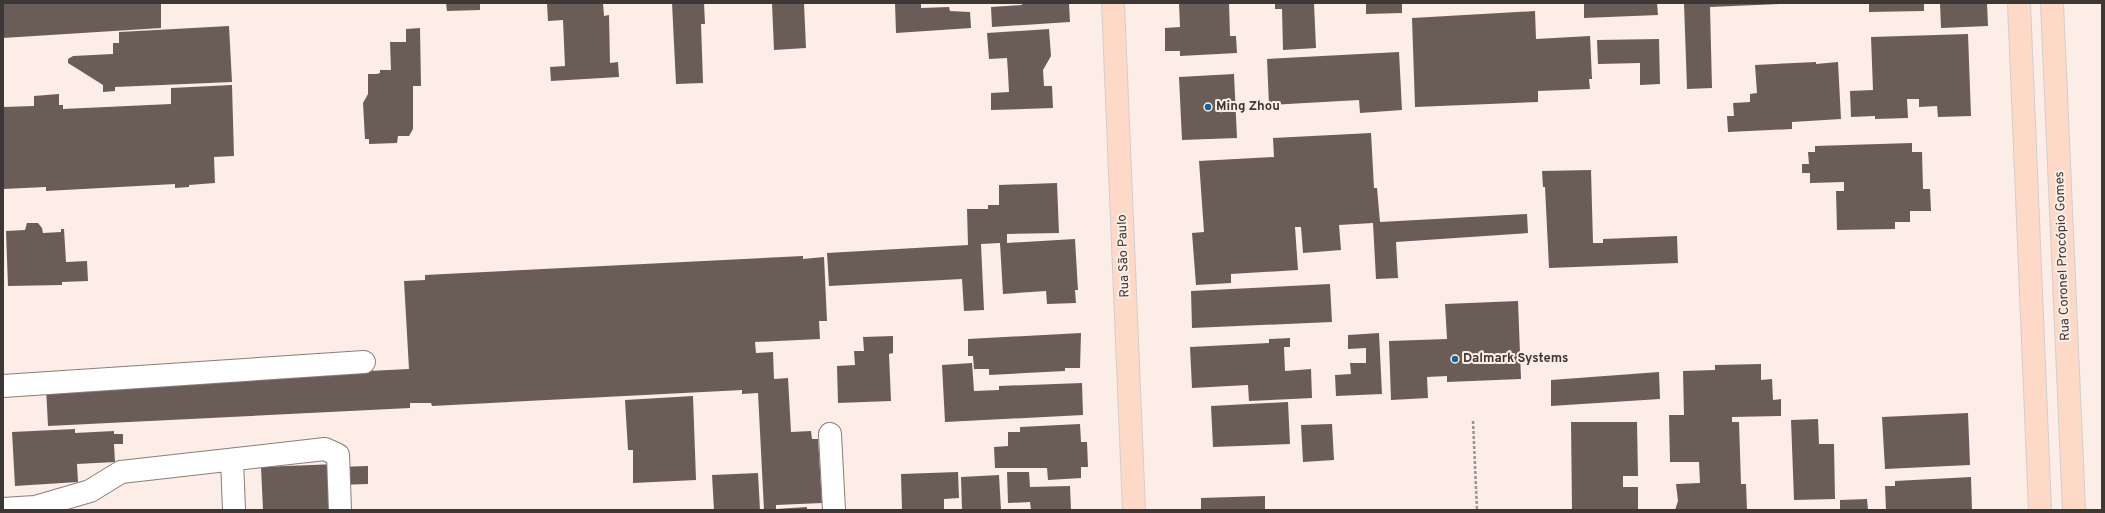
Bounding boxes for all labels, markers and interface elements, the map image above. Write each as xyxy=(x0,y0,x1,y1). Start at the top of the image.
place label: Ming Zhou xyxy=(1216,99,1280,115)
marker: Ming Zhou xyxy=(1203,102,1213,112)
street label: Rua Coronel Procópio Gomes xyxy=(2052,171,2074,341)
street label: Rua São Paulo xyxy=(1115,214,1133,298)
place label: Dalmark Systems xyxy=(1463,351,1569,367)
marker: Dalmark Systems xyxy=(1450,354,1460,364)

